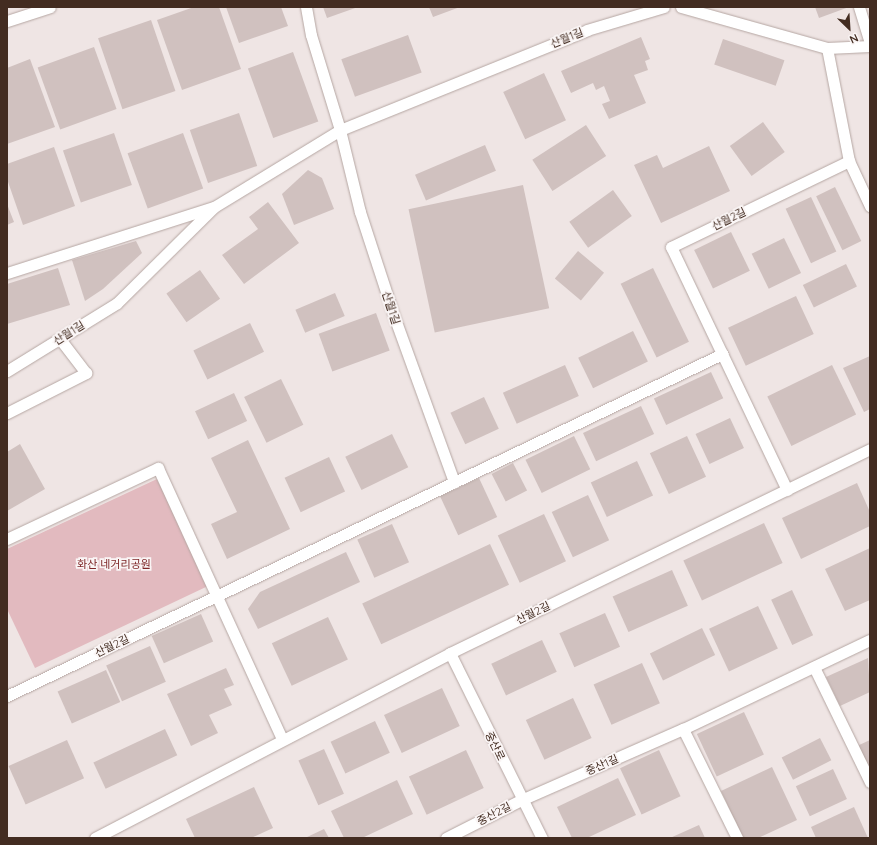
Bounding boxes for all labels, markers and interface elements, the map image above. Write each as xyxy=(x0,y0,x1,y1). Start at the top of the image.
north arrow xyxy=(829,8,869,48)
street label: 산월1길 xyxy=(549,25,585,51)
text: N xyxy=(847,31,861,47)
street label: 산월2길 xyxy=(710,205,748,233)
street label: 산월1길 xyxy=(379,290,403,326)
street label: 산월1길 xyxy=(51,318,87,348)
park label: 화산 네거리공원 xyxy=(77,557,151,571)
street label: 산월2길 xyxy=(514,599,552,627)
street label: 산월2길 xyxy=(93,632,131,660)
street label: 중산로 xyxy=(482,729,508,763)
street label: 중산1길 xyxy=(584,752,620,778)
street label: 중산2길 xyxy=(475,800,513,828)

